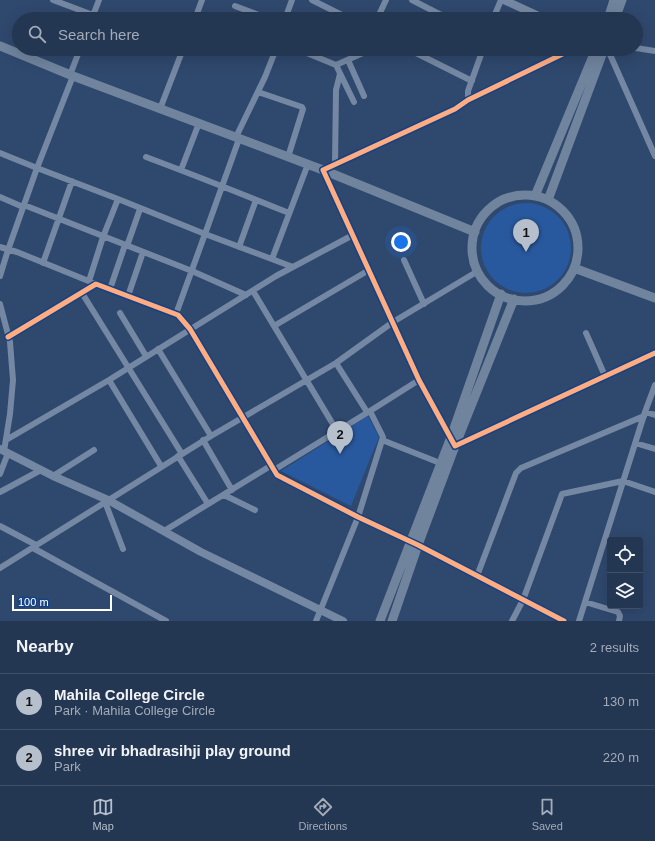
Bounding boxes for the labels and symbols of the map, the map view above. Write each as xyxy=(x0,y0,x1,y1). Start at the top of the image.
pin: 1 xyxy=(513,219,539,252)
your location xyxy=(391,232,411,252)
pin: 2 xyxy=(327,421,353,454)
scale bar xyxy=(12,593,112,612)

